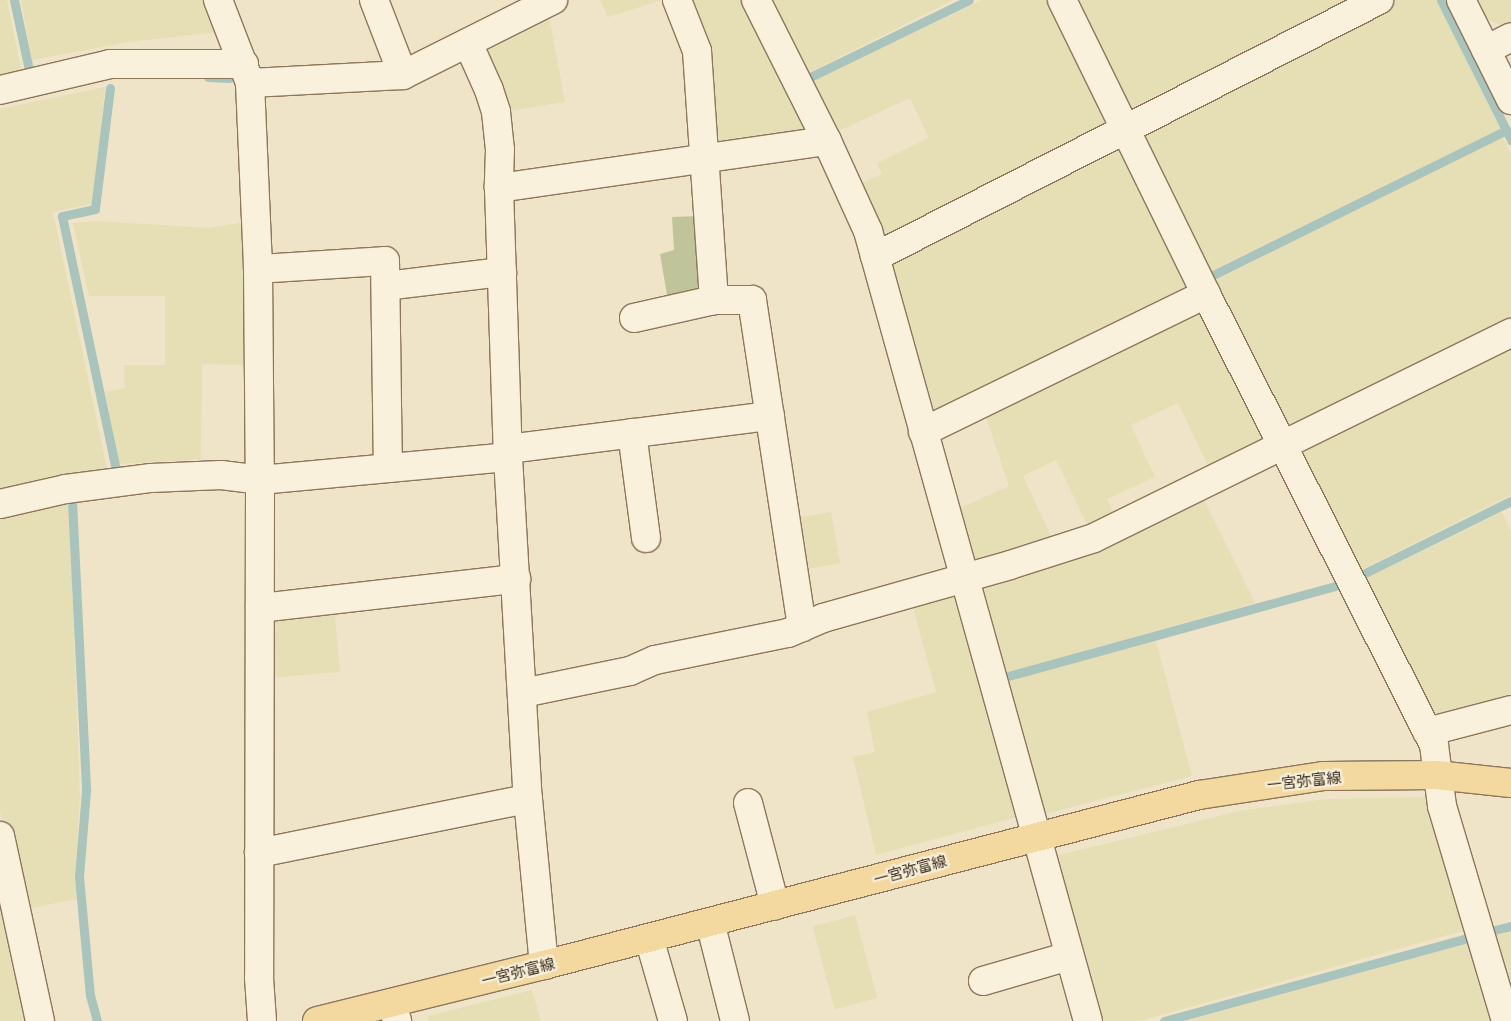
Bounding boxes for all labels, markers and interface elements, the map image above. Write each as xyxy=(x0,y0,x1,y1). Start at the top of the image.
street label: 一宮弥富線 xyxy=(1266,768,1342,794)
street label: 一宮弥富線 xyxy=(871,852,949,888)
street label: 一宮弥富線 xyxy=(479,954,557,990)

